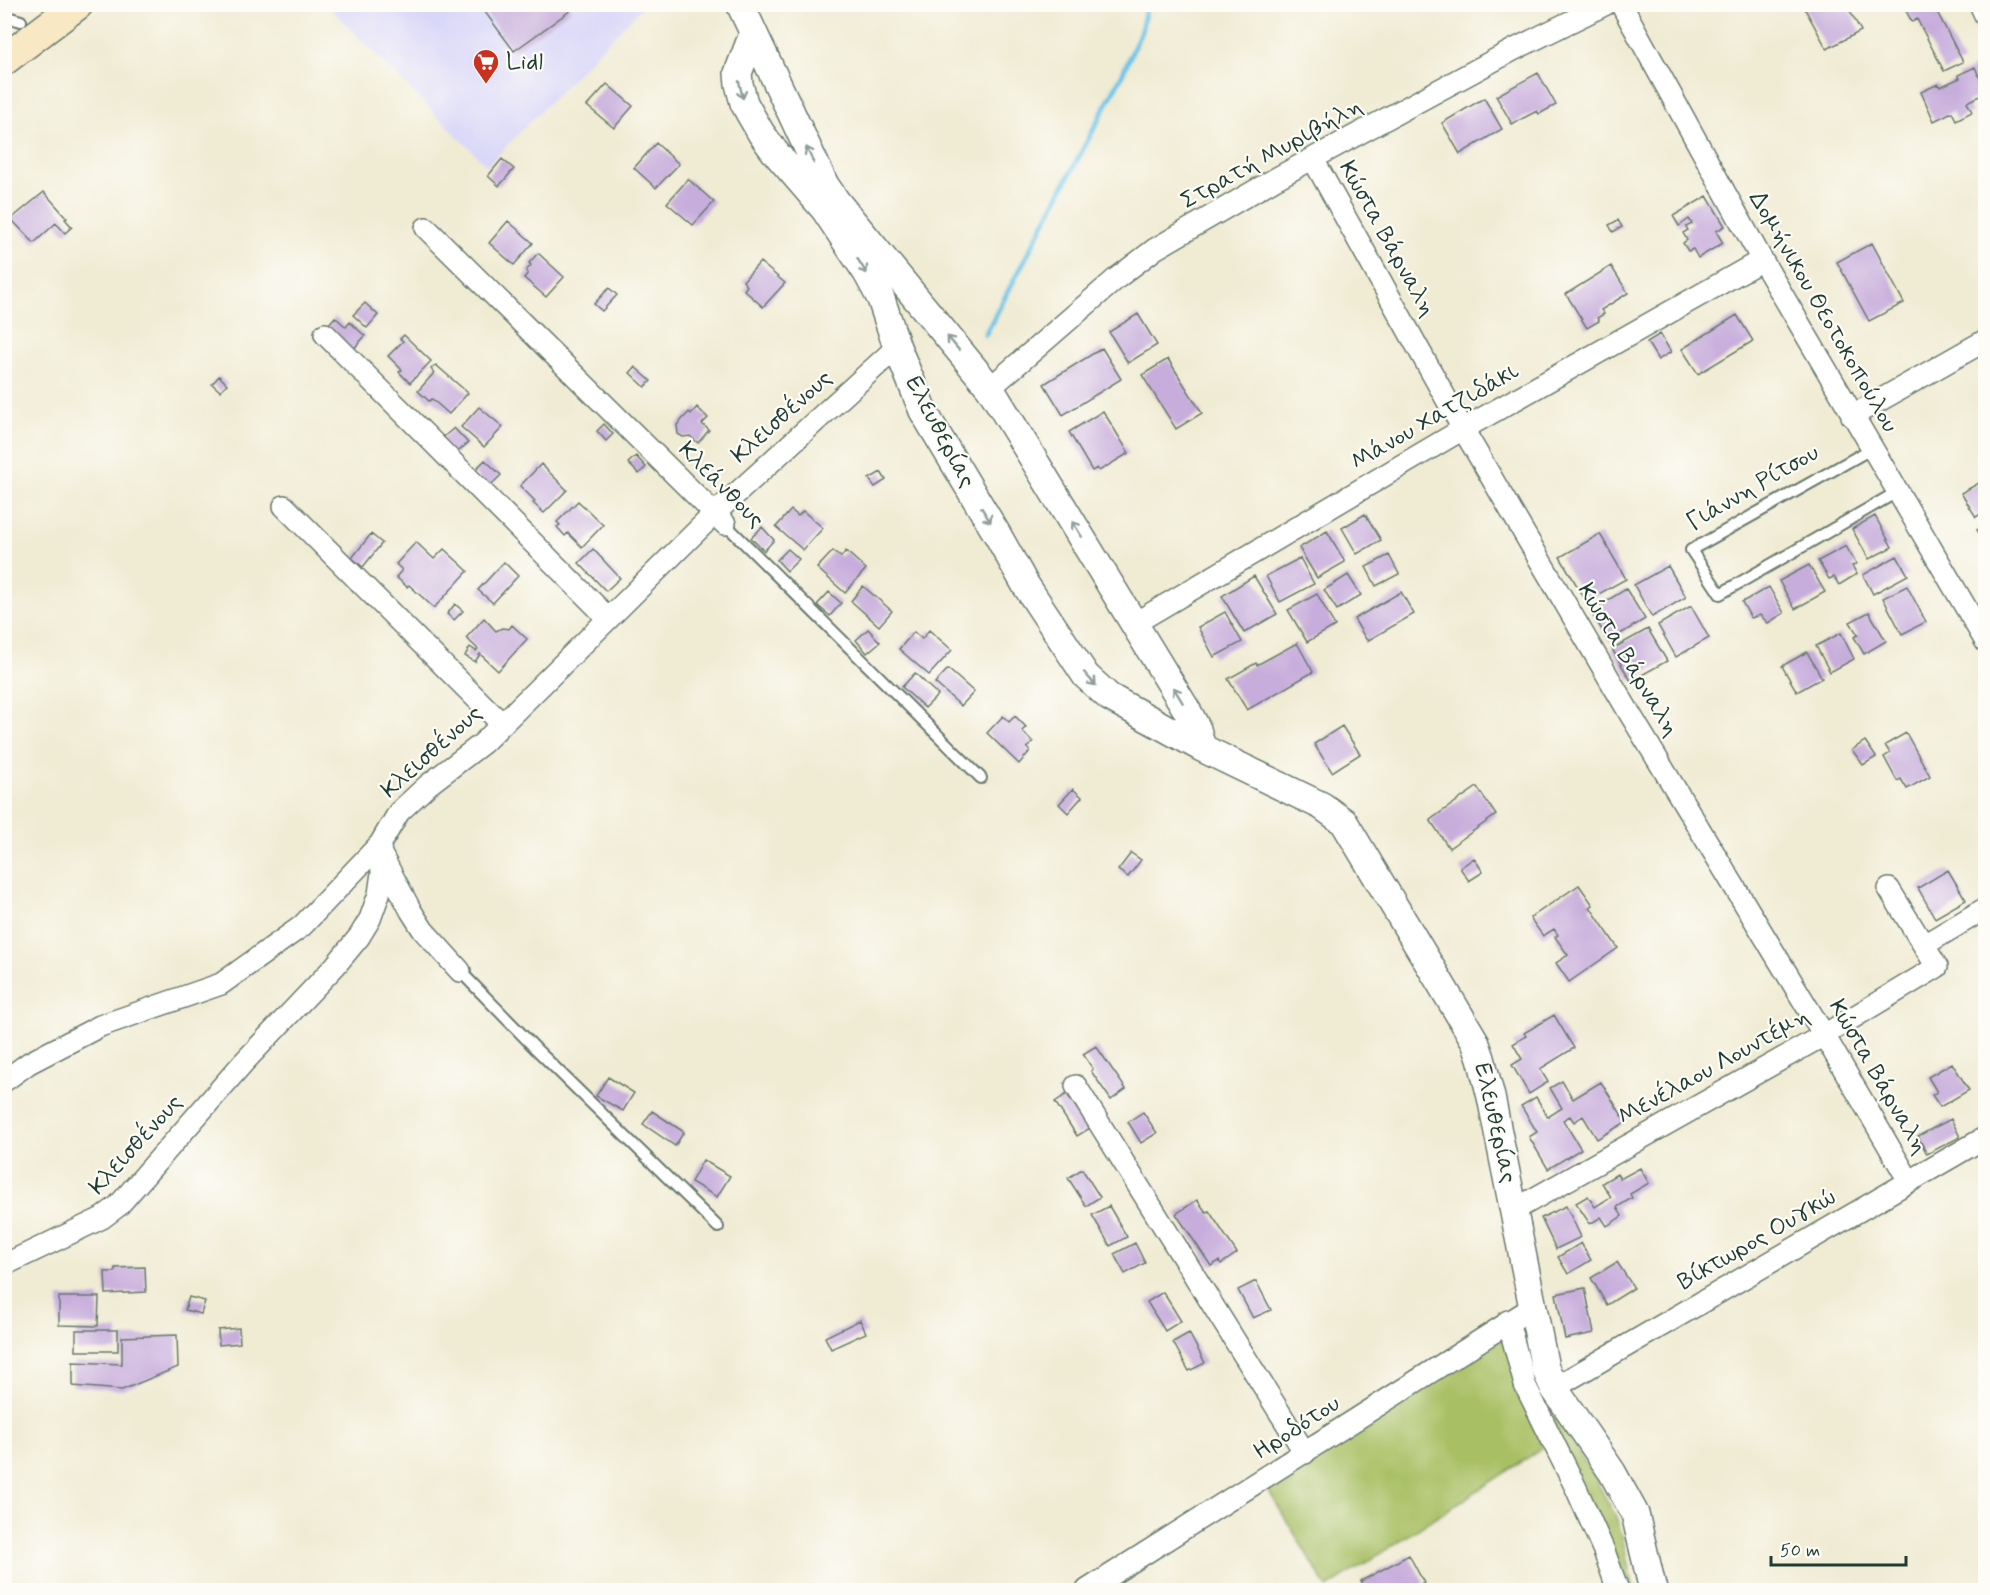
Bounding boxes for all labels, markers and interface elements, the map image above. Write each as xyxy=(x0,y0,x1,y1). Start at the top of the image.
supermarket icon: Lidl xyxy=(471,47,501,85)
place label: Lidl xyxy=(506,47,543,78)
one-way arrow xyxy=(735,80,747,99)
street label: Στρατή Μυριβήλη xyxy=(1176,91,1368,217)
one-way arrow xyxy=(803,147,815,165)
street label: Κώστα Βάρναλη xyxy=(1331,155,1443,323)
street label: Δομήνικου Θεοτοκοπούλου xyxy=(1741,186,1905,439)
one-way arrow xyxy=(857,257,869,274)
one-way arrow xyxy=(946,336,960,351)
street label: Μάνου Χατζιδάκι xyxy=(1346,356,1525,478)
street label: Κλεισθένους xyxy=(724,363,839,471)
street label: Ελευθερίας xyxy=(898,371,982,493)
street label: Κλεάνθους xyxy=(671,435,771,535)
street label: Γιάννη Ρίτσου xyxy=(1681,438,1825,538)
one-way arrow xyxy=(980,506,992,523)
one-way arrow xyxy=(1071,521,1083,538)
street label: Κώστα Βάρναλη xyxy=(1570,577,1686,743)
one-way arrow xyxy=(1083,672,1097,687)
one-way arrow xyxy=(1172,687,1184,704)
street label: Κλεισθένους xyxy=(374,698,489,806)
street label: Κώστα Βάρναλη xyxy=(1821,994,1935,1160)
street label: Μενέλαου Λουντέμη xyxy=(1612,1000,1815,1133)
street label: Ελευθερίας xyxy=(1466,1060,1524,1186)
street label: Κλεισθένους xyxy=(82,1087,190,1202)
street label: Βίκτωρος Ουγκώ xyxy=(1672,1182,1842,1298)
street label: Ηροδότου xyxy=(1248,1388,1346,1467)
scale bar xyxy=(1771,1529,1906,1567)
text: 50 m xyxy=(1780,1539,1820,1563)

